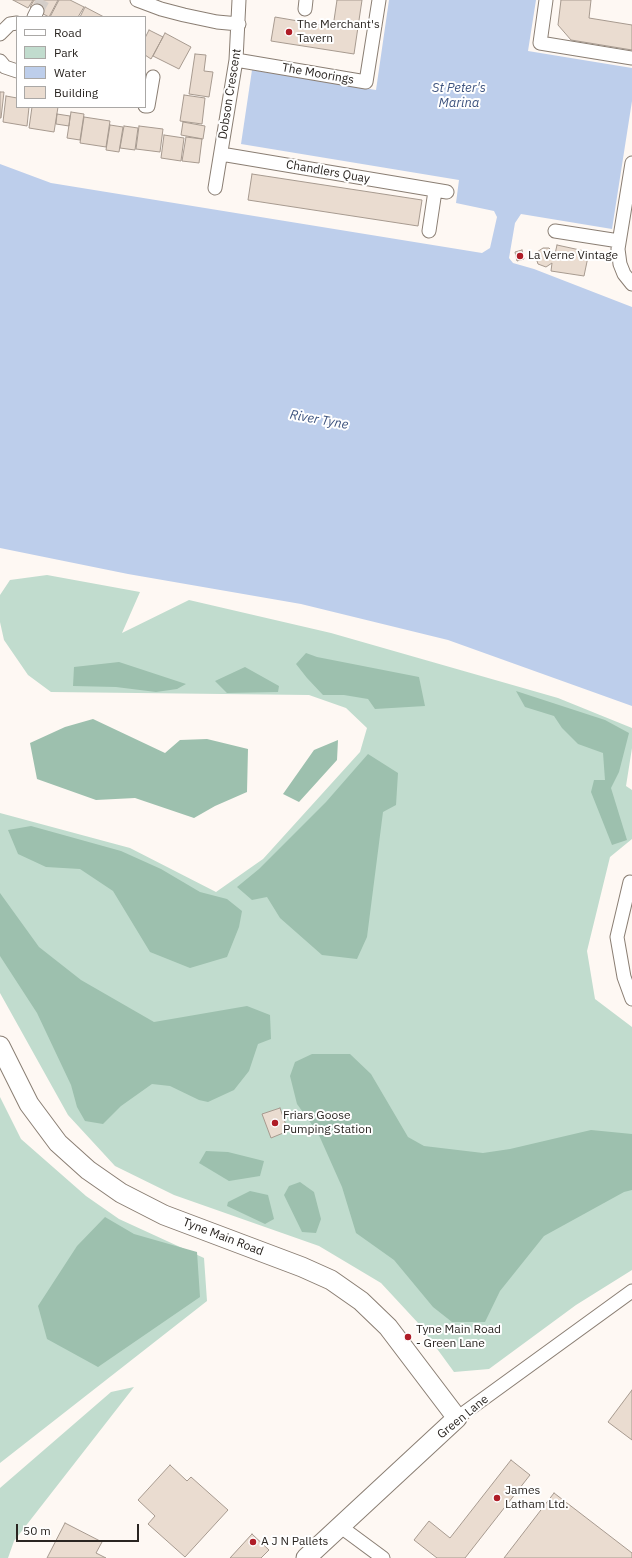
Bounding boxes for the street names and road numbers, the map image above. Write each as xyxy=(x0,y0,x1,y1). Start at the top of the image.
street label: Dobson Crescent xyxy=(216,48,244,140)
street label: The Moorings xyxy=(281,61,355,87)
street label: Chandlers Quay xyxy=(285,158,371,186)
street label: Tyne Main Road xyxy=(181,1215,265,1259)
street label: Green Lane xyxy=(435,1392,491,1442)

